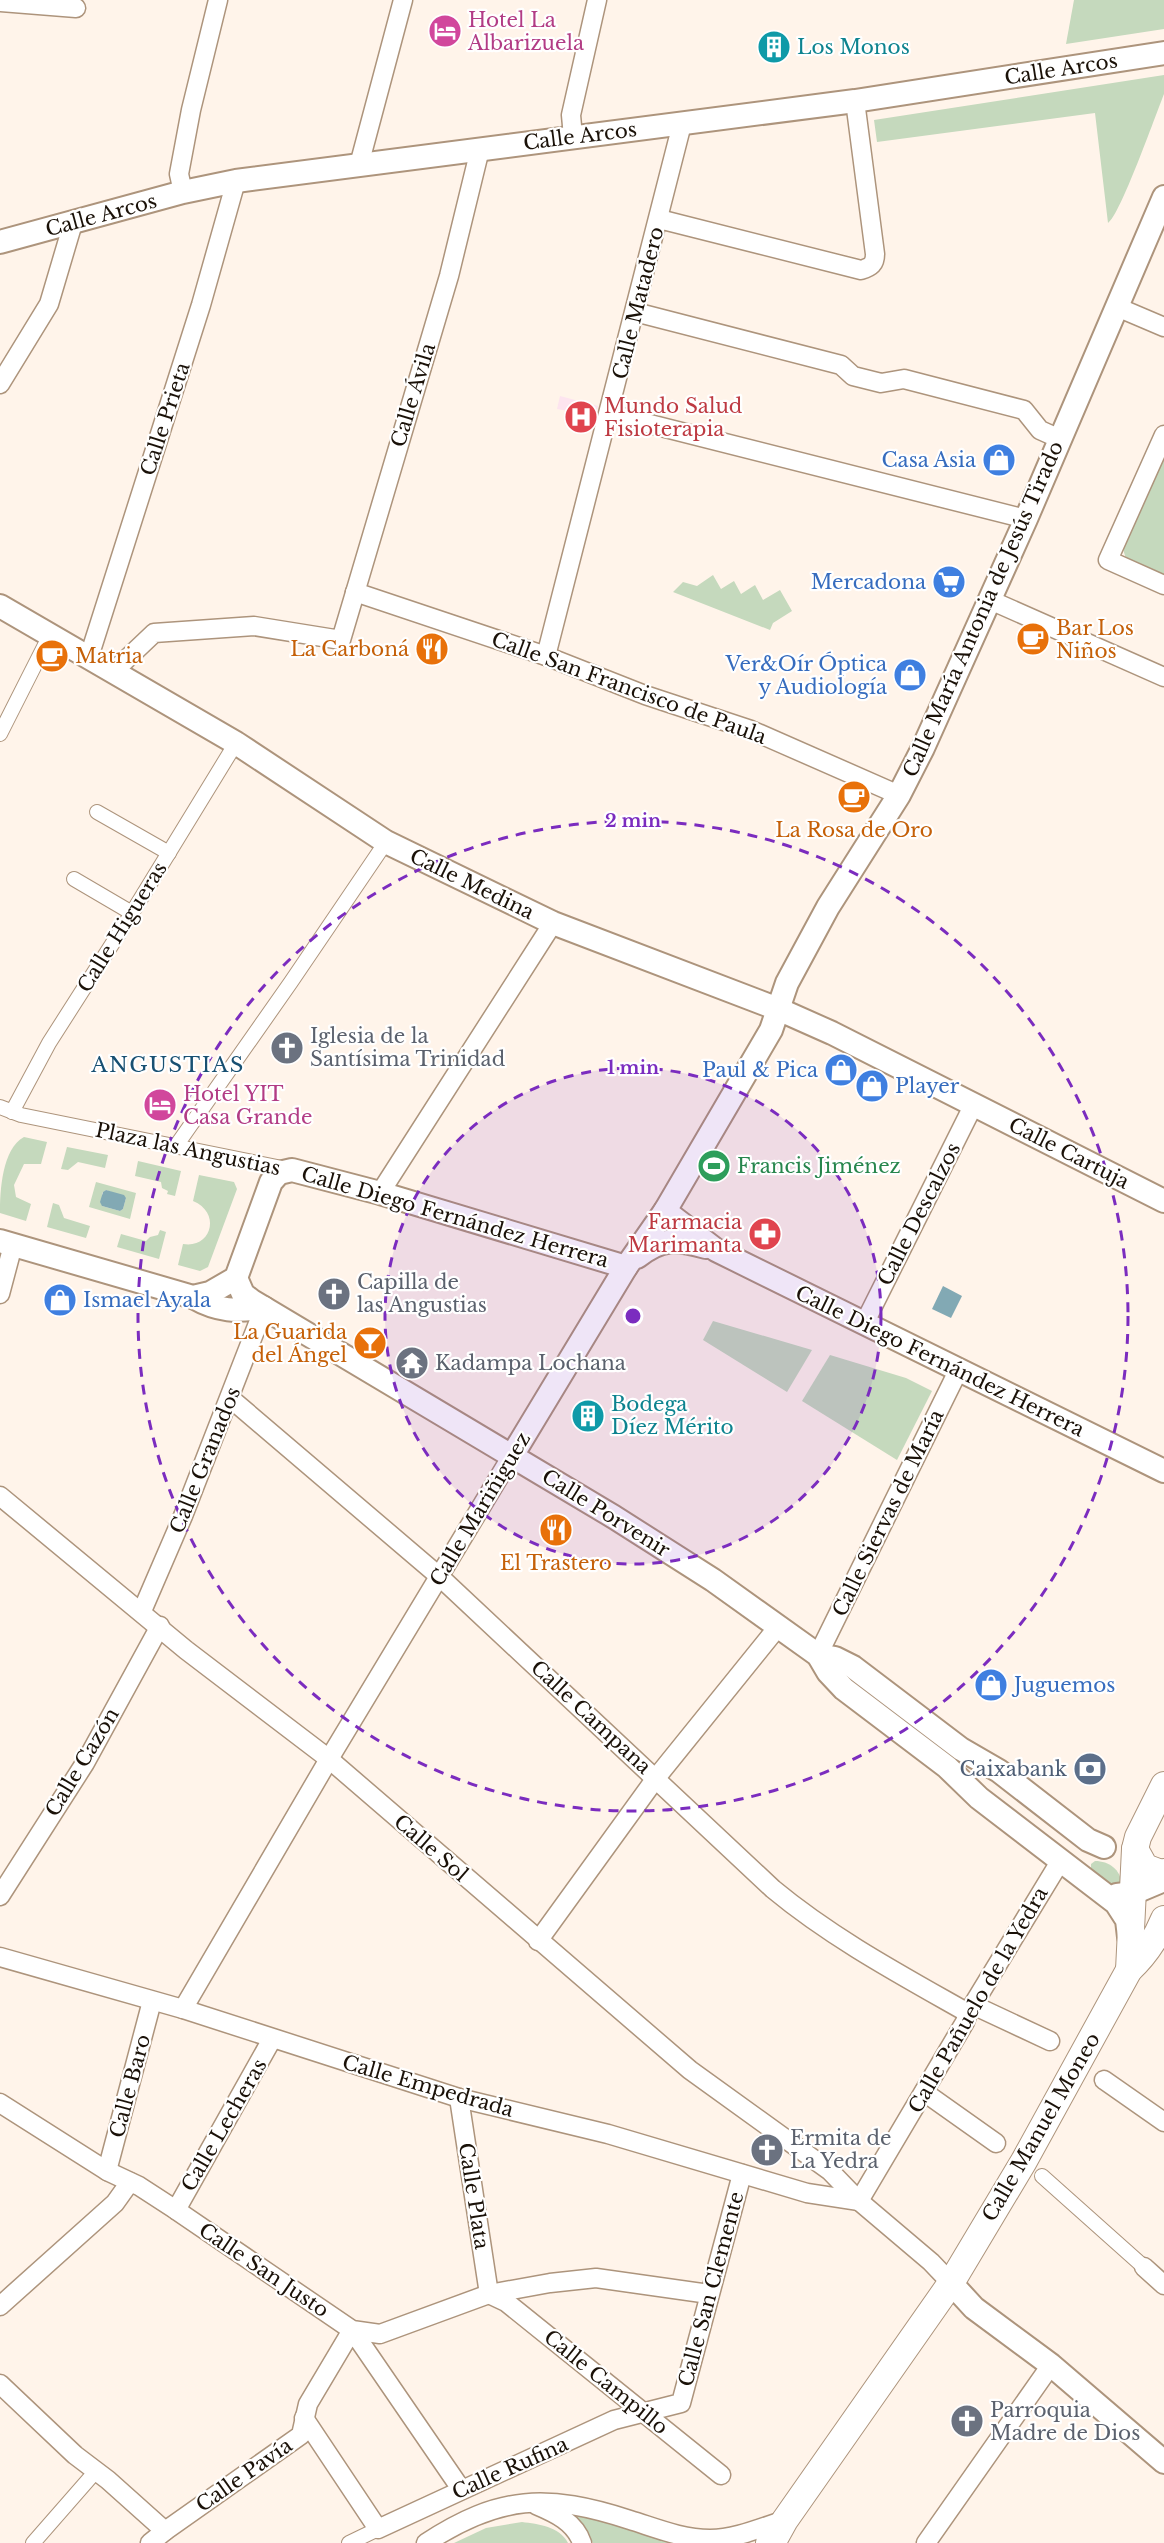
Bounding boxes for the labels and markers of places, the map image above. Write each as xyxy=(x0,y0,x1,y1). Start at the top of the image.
place label: Hotel La Albarizuela xyxy=(467,8,585,55)
hotel icon: Hotel La Albarizuela xyxy=(427,13,463,49)
building icon: Los Monos xyxy=(756,29,792,65)
place label: Los Monos xyxy=(797,35,910,59)
place label: Mundo Salud Fisioterapia xyxy=(604,394,742,441)
hospital icon: Mundo Salud Fisioterapia xyxy=(563,399,599,435)
shop icon: Casa Asia xyxy=(981,442,1017,478)
place label: Casa Asia xyxy=(882,448,977,472)
supermarket icon: Mercadona xyxy=(931,564,967,600)
place label: Mercadona xyxy=(811,570,927,594)
place label: Bar Los Niños xyxy=(1056,616,1134,663)
cafe icon: Bar Los Niños xyxy=(1015,621,1051,657)
restaurant icon: La Carboná xyxy=(414,631,450,667)
place label: La Carboná xyxy=(290,637,410,661)
cafe icon: Matria xyxy=(34,638,70,674)
place label: Matria xyxy=(75,644,144,668)
place label: Ver&Oír Óptica y Audiología xyxy=(724,651,888,699)
shop icon: Ver&Oír Óptica y Audiología xyxy=(892,657,928,693)
cafe icon: La Rosa de Oro xyxy=(836,779,872,815)
place label: La Rosa de Oro xyxy=(775,818,933,842)
place label: Iglesia de la Santísima Trinidad xyxy=(310,1024,505,1071)
church icon: Iglesia de la Santísima Trinidad xyxy=(269,1030,305,1066)
shop icon: Paul & Pica xyxy=(823,1052,859,1088)
place label: Paul & Pica xyxy=(702,1058,819,1082)
shop icon: Player xyxy=(854,1068,890,1104)
place label: Player xyxy=(895,1074,960,1098)
place label: Hotel YIT Casa Grande xyxy=(183,1082,313,1129)
hotel icon: Hotel YIT Casa Grande xyxy=(142,1087,178,1123)
sports icon: Francis Jiménez xyxy=(696,1148,732,1184)
place label: Francis Jiménez xyxy=(737,1154,901,1178)
place label: Farmacia Marimanta xyxy=(628,1210,743,1257)
pharmacy icon: Farmacia Marimanta xyxy=(747,1216,783,1252)
place label: Capilla de las Angustias xyxy=(357,1270,487,1317)
church icon: Capilla de las Angustias xyxy=(316,1276,352,1312)
shop icon: Ismael Ayala xyxy=(42,1282,78,1318)
place label: Ismael Ayala xyxy=(83,1288,212,1312)
centre of rings xyxy=(623,1306,643,1326)
place label: La Guarida del Ángel xyxy=(233,1320,348,1367)
bar icon: La Guarida del Ángel xyxy=(352,1325,388,1361)
temple icon: Kadampa Lochana xyxy=(394,1345,430,1381)
place label: Kadampa Lochana xyxy=(435,1351,627,1375)
place label: Bodega Díez Mérito xyxy=(611,1392,734,1439)
building icon: Bodega Díez Mérito xyxy=(570,1398,606,1434)
restaurant icon: El Trastero xyxy=(538,1512,574,1548)
place label: El Trastero xyxy=(500,1551,612,1575)
shop icon: Juguemos xyxy=(973,1667,1009,1703)
place label: Juguemos xyxy=(1011,1673,1115,1697)
bank icon: Caixabank xyxy=(1072,1751,1108,1787)
place label: Caixabank xyxy=(960,1757,1068,1781)
place label: Ermita de La Yedra xyxy=(790,2126,891,2173)
church icon: Ermita de La Yedra xyxy=(749,2132,785,2168)
place label: Parroquia Madre de Dios xyxy=(990,2398,1140,2445)
church icon: Parroquia Madre de Dios xyxy=(949,2403,985,2439)

